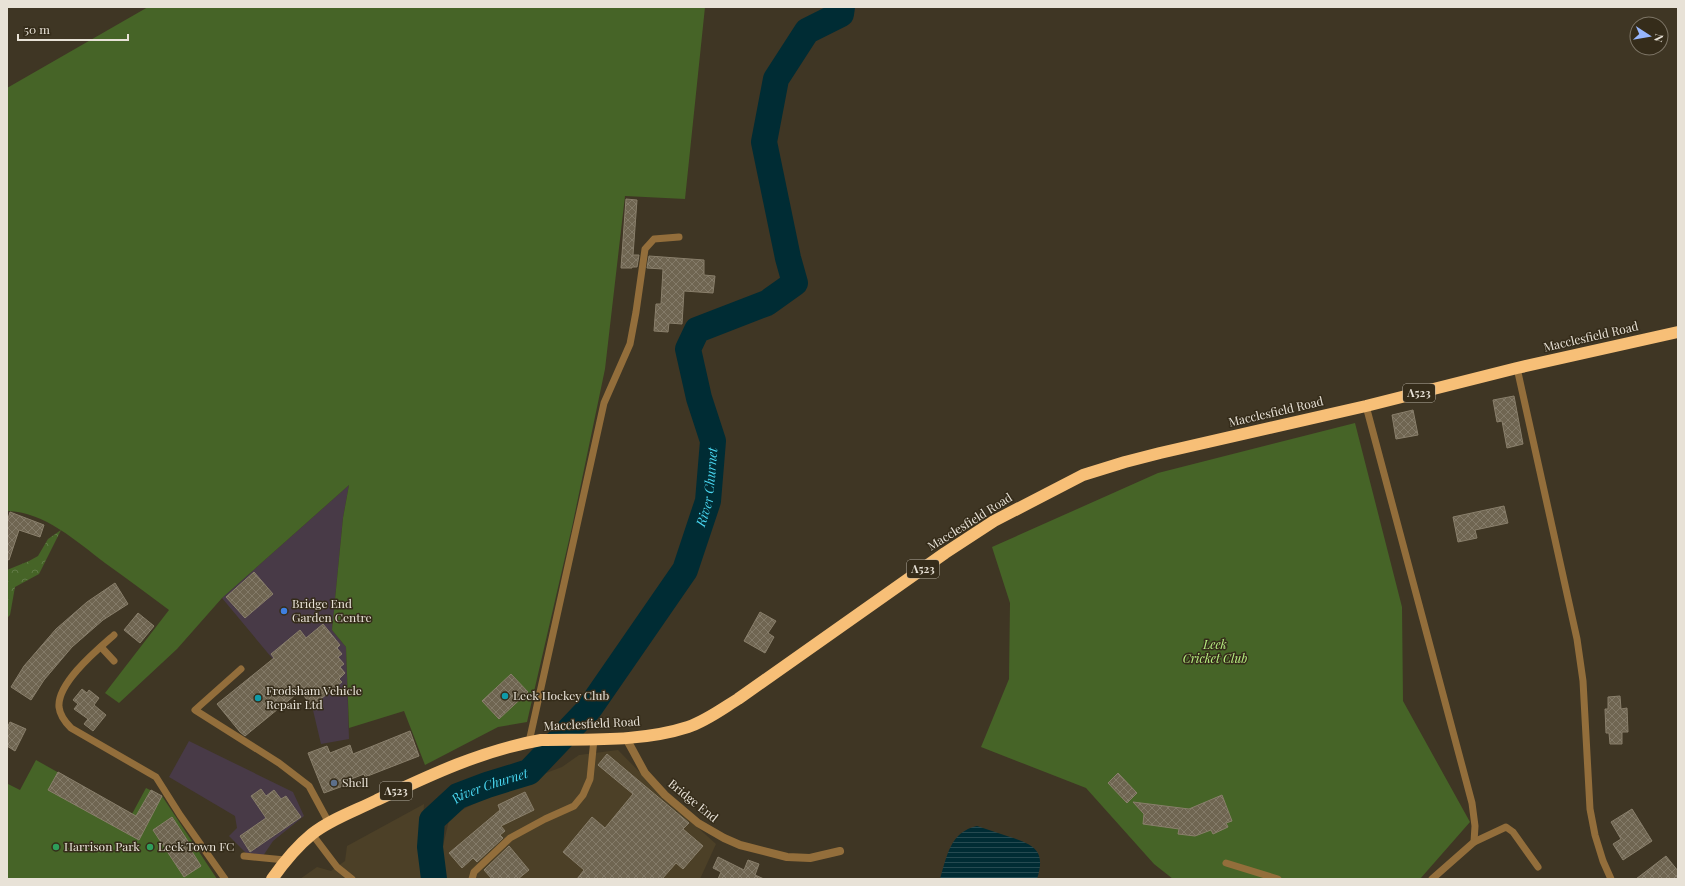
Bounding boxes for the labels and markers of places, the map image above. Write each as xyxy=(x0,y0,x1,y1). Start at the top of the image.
place label: Bridge End Garden Centre xyxy=(292,595,372,625)
marker: Bridge End Garden Centre xyxy=(279,606,289,616)
place label: Frodsham Vehicle Repair Ltd xyxy=(266,682,362,712)
place label: Leek Hockey Club xyxy=(513,687,610,703)
marker: Leek Hockey Club xyxy=(500,691,510,701)
marker: Frodsham Vehicle Repair Ltd xyxy=(253,693,263,703)
place label: Shell xyxy=(342,774,369,790)
marker: Shell xyxy=(329,778,339,788)
place label: Harrison Park xyxy=(64,838,140,854)
place label: Leek Town FC xyxy=(158,838,234,854)
marker: Harrison Park xyxy=(51,842,61,852)
marker: Leek Town FC xyxy=(145,842,155,852)

